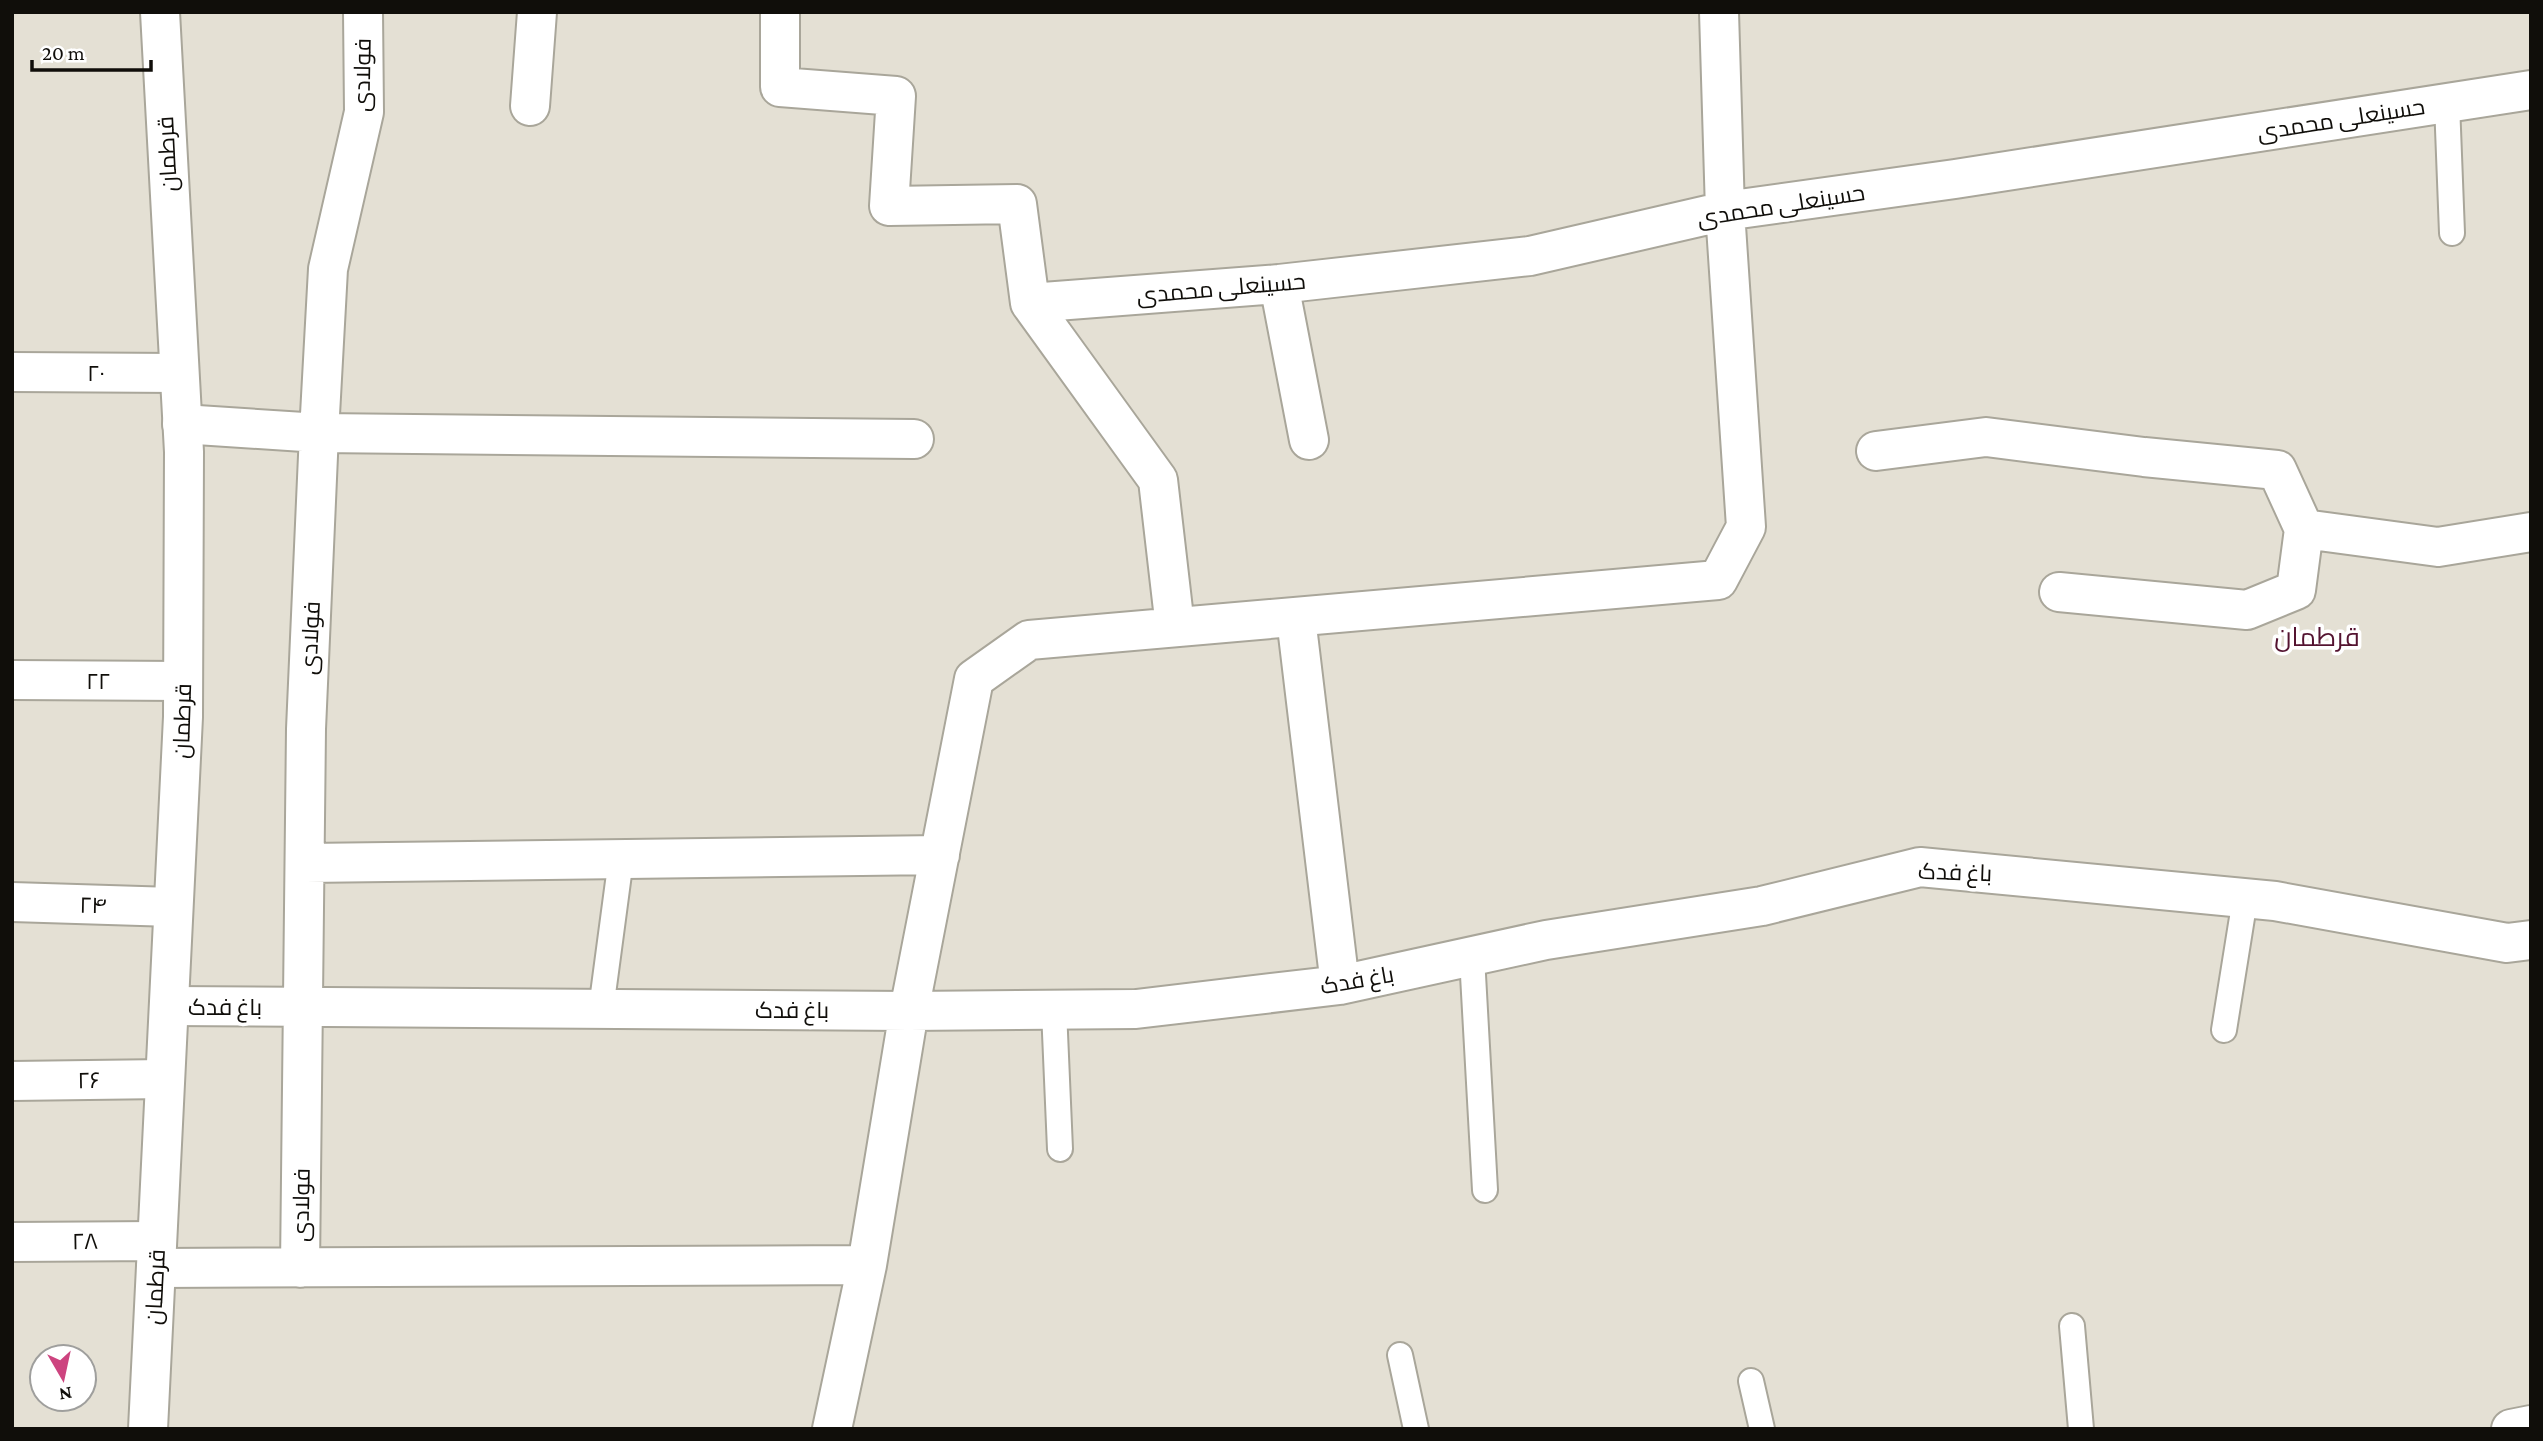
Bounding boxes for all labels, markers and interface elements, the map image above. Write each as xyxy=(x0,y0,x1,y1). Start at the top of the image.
scale bar xyxy=(32,28,150,72)
street label: فولادی xyxy=(348,38,377,112)
text: 20 m xyxy=(42,41,85,65)
street label: حسینعلی محمدی xyxy=(2255,93,2427,146)
street label: قرطمان xyxy=(152,116,183,192)
street label: حسینعلی محمدی xyxy=(1695,179,1867,232)
street label: حسینعلی محمدی xyxy=(1135,268,1307,309)
street label: ۲۰ xyxy=(87,360,105,386)
street label: فولادی xyxy=(295,600,326,676)
district label: قرطمان xyxy=(2274,623,2360,652)
street label: ۲۲ xyxy=(86,668,110,694)
street label: قرطمان xyxy=(168,683,197,759)
street label: باغ فدک xyxy=(1917,858,1993,889)
street label: ۲۴ xyxy=(79,892,107,918)
street label: باغ فدک xyxy=(1318,961,1396,1002)
street label: باغ فدک xyxy=(188,994,262,1023)
street label: باغ فدک xyxy=(755,997,829,1026)
street label: ۲۶ xyxy=(77,1067,101,1093)
street label: فولادی xyxy=(287,1168,316,1242)
street label: ۲۸ xyxy=(72,1228,98,1254)
street label: قرطمان xyxy=(140,1249,171,1325)
north arrow xyxy=(28,1343,98,1413)
text: N xyxy=(57,1383,74,1406)

